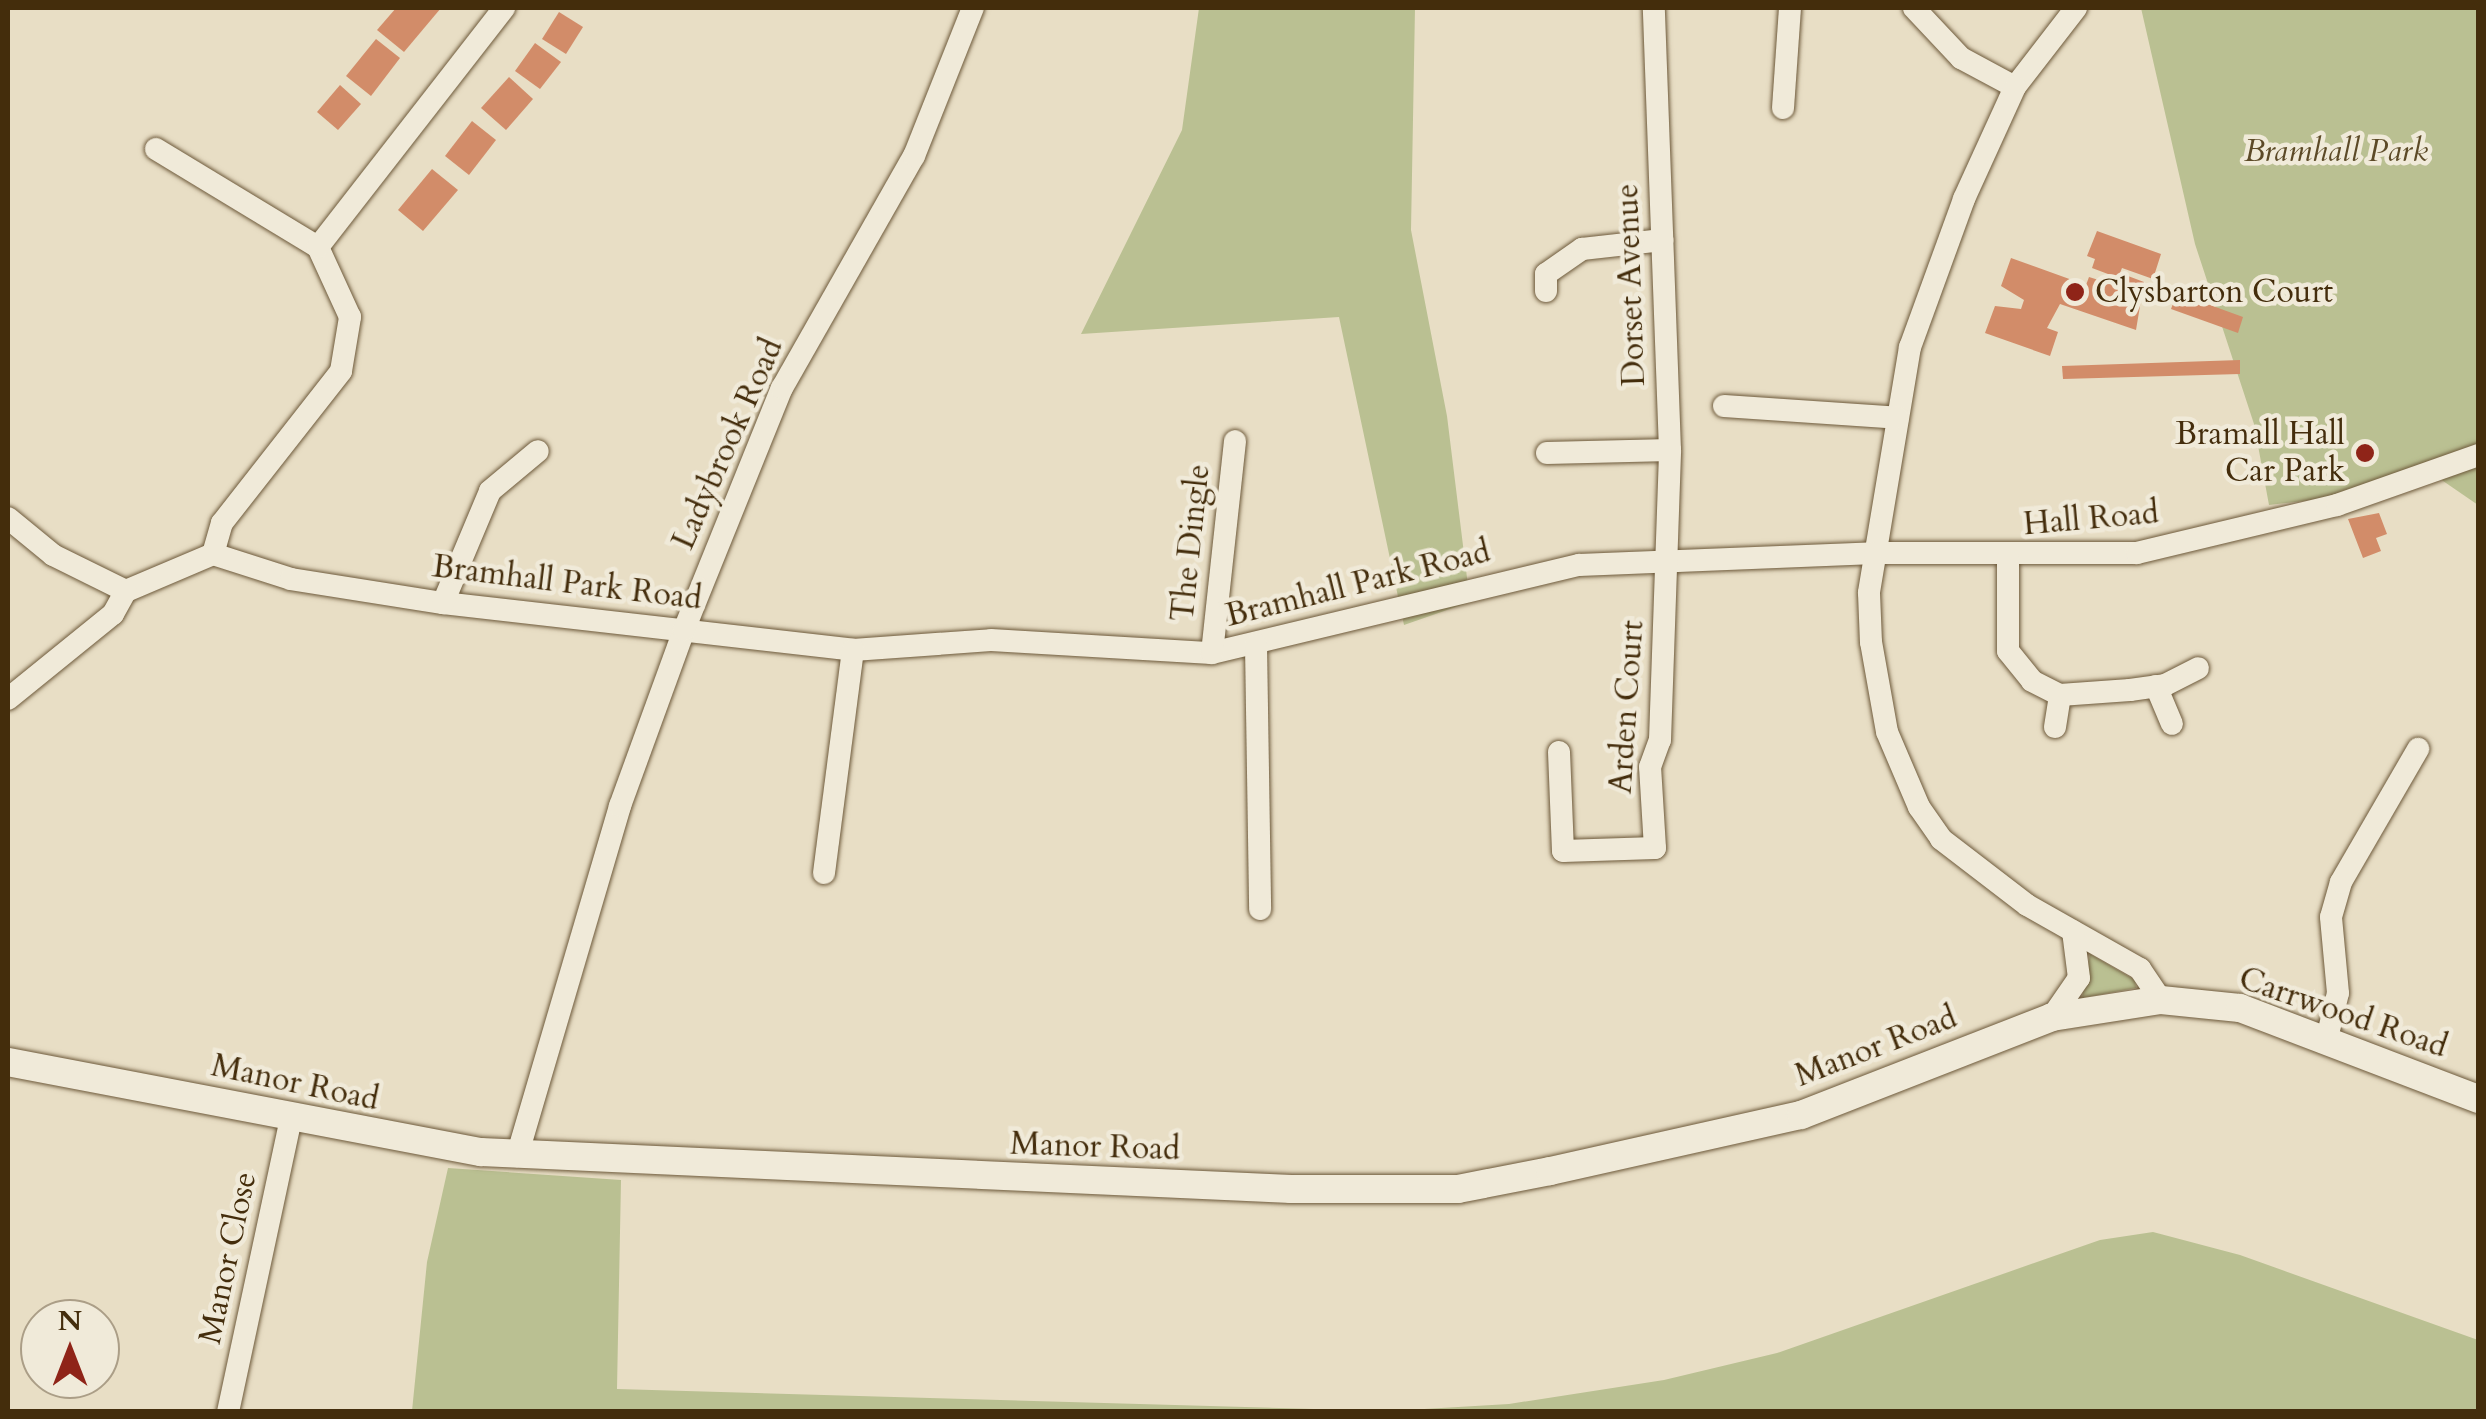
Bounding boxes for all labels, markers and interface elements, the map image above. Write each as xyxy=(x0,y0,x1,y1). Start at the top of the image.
park label: Bramhall Park xyxy=(2244,132,2428,170)
street label: Dorset Avenue xyxy=(1608,183,1654,387)
place label: Clysbarton Court xyxy=(2095,273,2333,311)
marker: Clysbarton Court xyxy=(2064,281,2086,303)
street label: Ladybrook Road xyxy=(664,333,792,555)
place label: Bramall Hall Car Park xyxy=(2175,416,2345,491)
marker: Bramall Hall Car Park xyxy=(2354,442,2376,464)
street label: The Dingle xyxy=(1164,462,1218,624)
street label: Hall Road xyxy=(2022,494,2160,544)
street label: Bramhall Park Road xyxy=(1222,533,1494,635)
street label: Bramhall Park Road xyxy=(430,547,704,619)
street label: Arden Court xyxy=(1602,619,1652,795)
street label: Carrwood Road xyxy=(2234,959,2452,1067)
street label: Manor Road xyxy=(1790,999,1962,1095)
street label: Manor Road xyxy=(208,1047,382,1119)
street label: Manor Road xyxy=(1009,1125,1181,1169)
street label: Manor Close xyxy=(191,1168,265,1348)
north arrow xyxy=(20,1299,120,1399)
text: N xyxy=(58,1302,82,1340)

